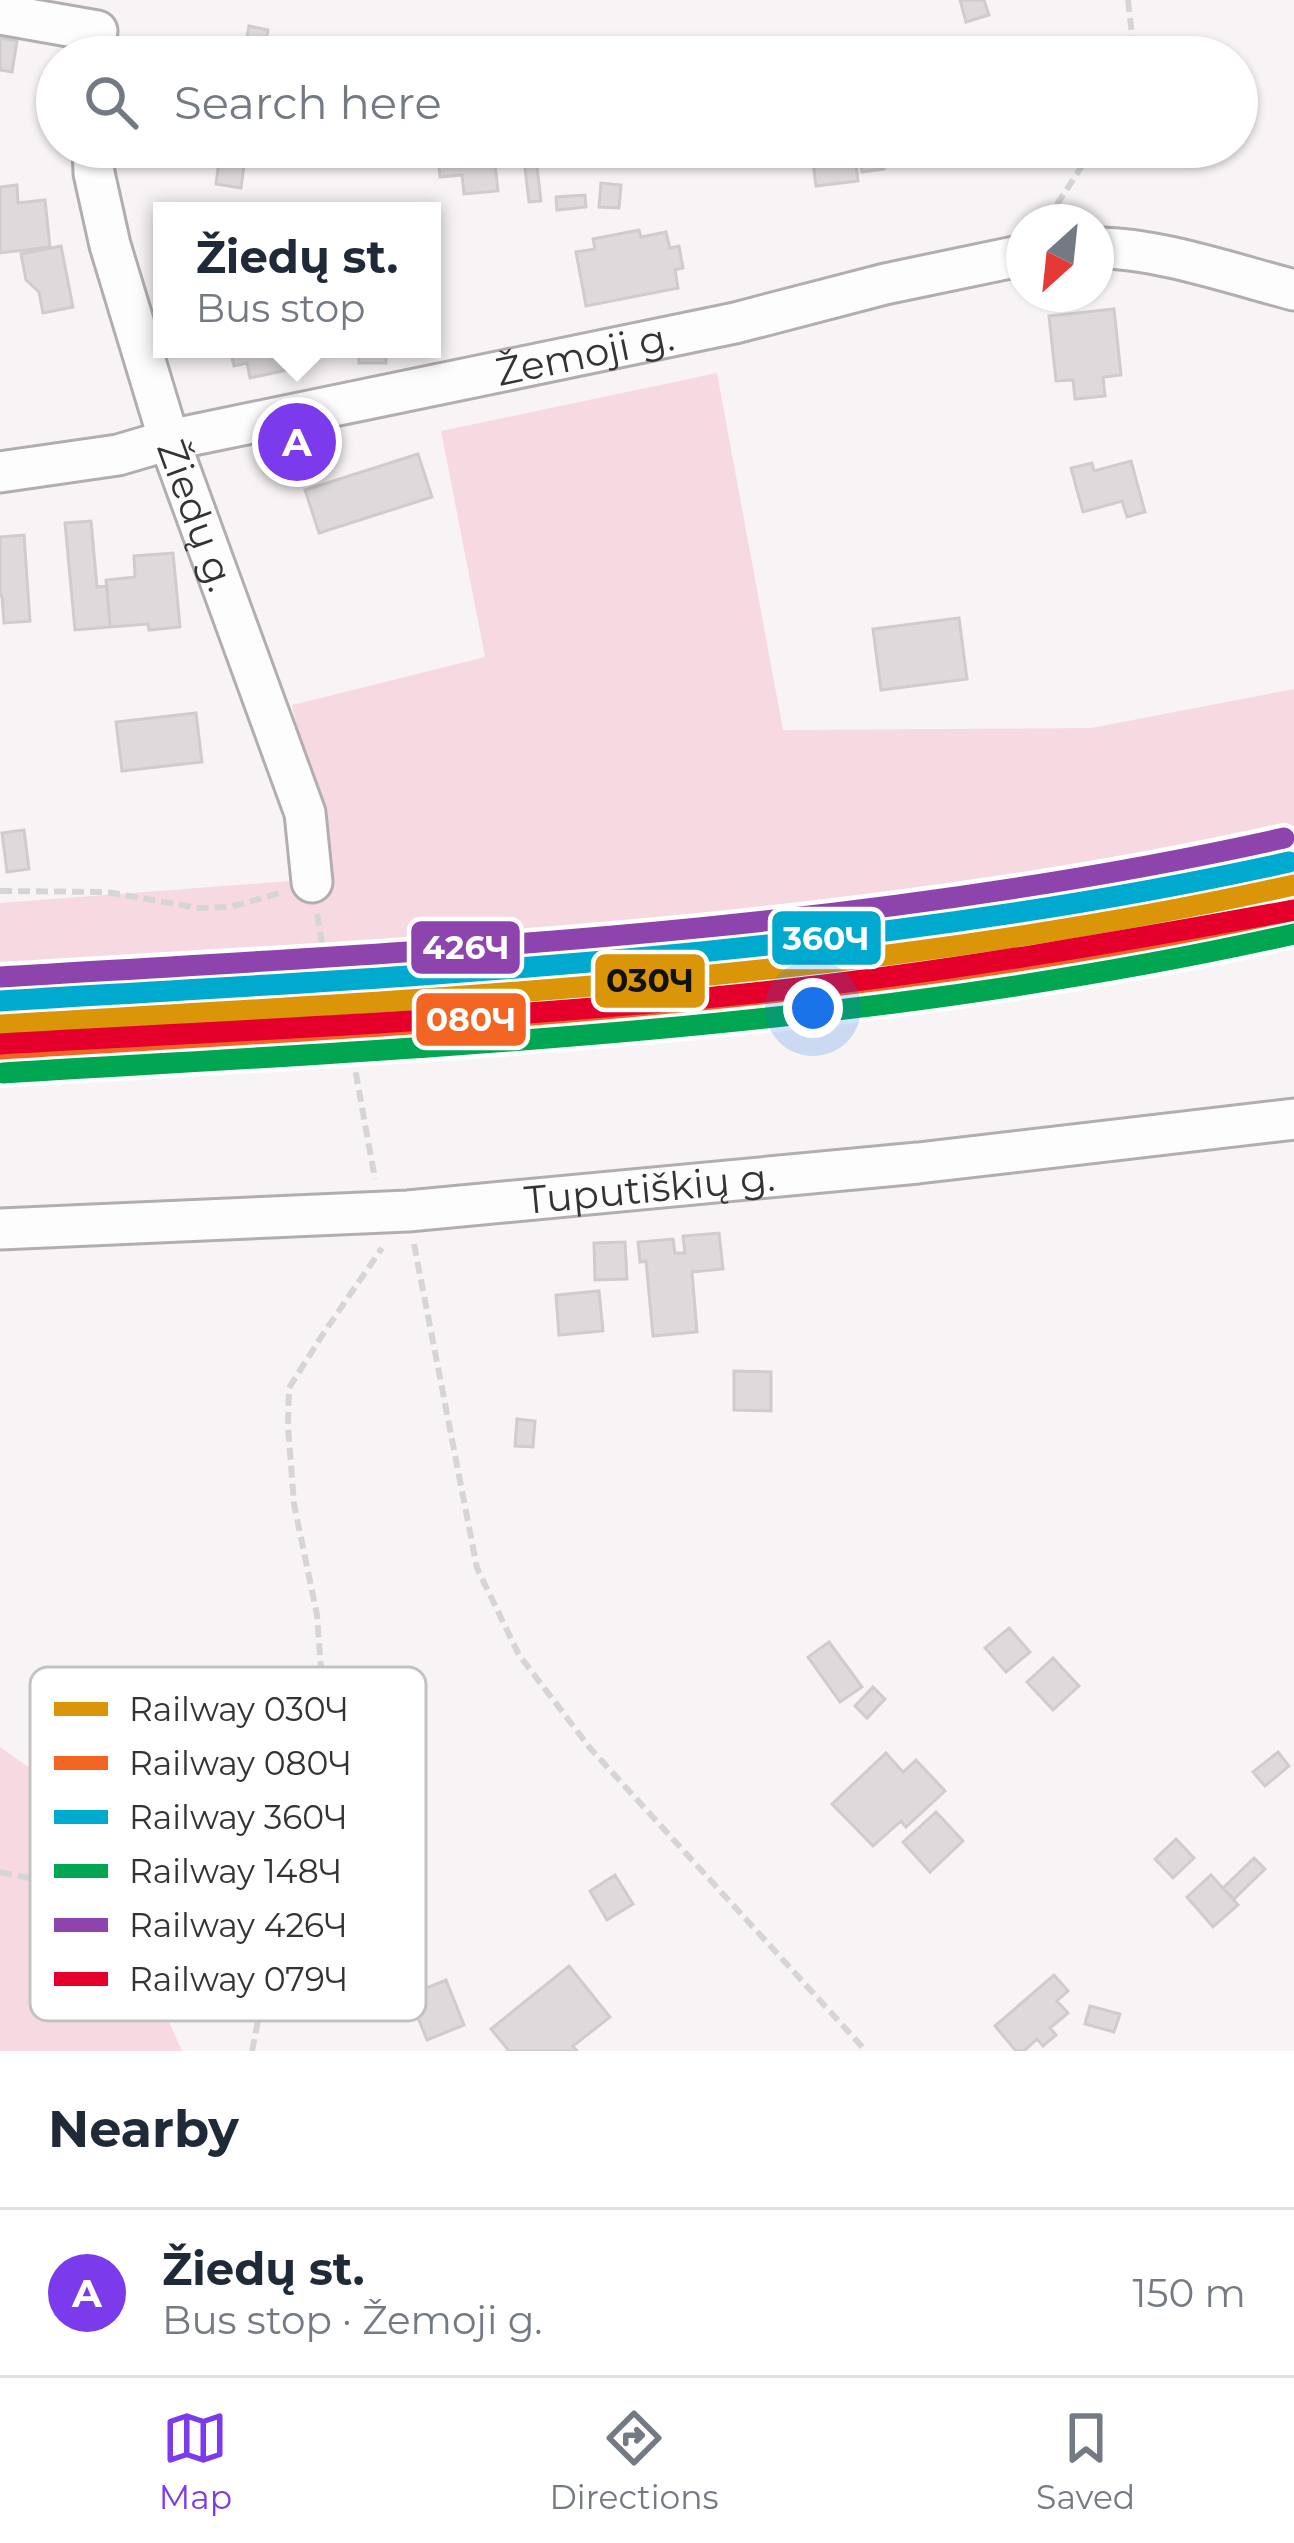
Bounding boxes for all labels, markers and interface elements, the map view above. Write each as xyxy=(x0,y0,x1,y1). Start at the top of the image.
search box xyxy=(36,36,1258,168)
icon: search xyxy=(78,69,144,135)
text: Search here xyxy=(174,75,442,130)
popup xyxy=(153,202,441,358)
north arrow xyxy=(1006,204,1114,312)
text: Žiedų st. xyxy=(196,229,398,284)
text: Bus stop xyxy=(196,284,366,332)
street label: Žemoji g. xyxy=(492,312,678,396)
pin: A xyxy=(258,397,336,487)
street label: Žiedų g. xyxy=(147,433,246,598)
line badge: 360Ч xyxy=(770,909,883,967)
text: 360Ч xyxy=(781,918,870,958)
line badge: 426Ч xyxy=(409,919,522,976)
text: 426Ч xyxy=(422,927,510,967)
line badge: 030Ч xyxy=(593,952,707,1010)
text: 030Ч xyxy=(606,960,694,1000)
your location xyxy=(783,978,843,1038)
line badge: 080Ч xyxy=(414,991,528,1048)
text: 080Ч xyxy=(426,999,516,1039)
street label: Tuputiškių g. xyxy=(522,1153,777,1224)
legend xyxy=(30,1667,426,2021)
text: Railway 030Ч xyxy=(129,1689,349,1729)
text: Railway 080Ч xyxy=(129,1743,352,1783)
text: Railway 360Ч xyxy=(129,1797,348,1837)
text: Railway 148Ч xyxy=(129,1851,342,1891)
text: Railway 426Ч xyxy=(129,1905,348,1945)
text: Railway 079Ч xyxy=(129,1959,348,1999)
text: Nearby xyxy=(48,2098,239,2160)
text: Žiedų st. xyxy=(162,2241,365,2296)
text: A xyxy=(72,2269,102,2317)
text: 150 m xyxy=(1132,2269,1246,2317)
text: Bus stop · Žemoji g. xyxy=(162,2296,543,2344)
tab: Map xyxy=(159,2405,232,2517)
tab: Directions xyxy=(550,2405,719,2517)
tab: Saved xyxy=(1036,2405,1135,2517)

